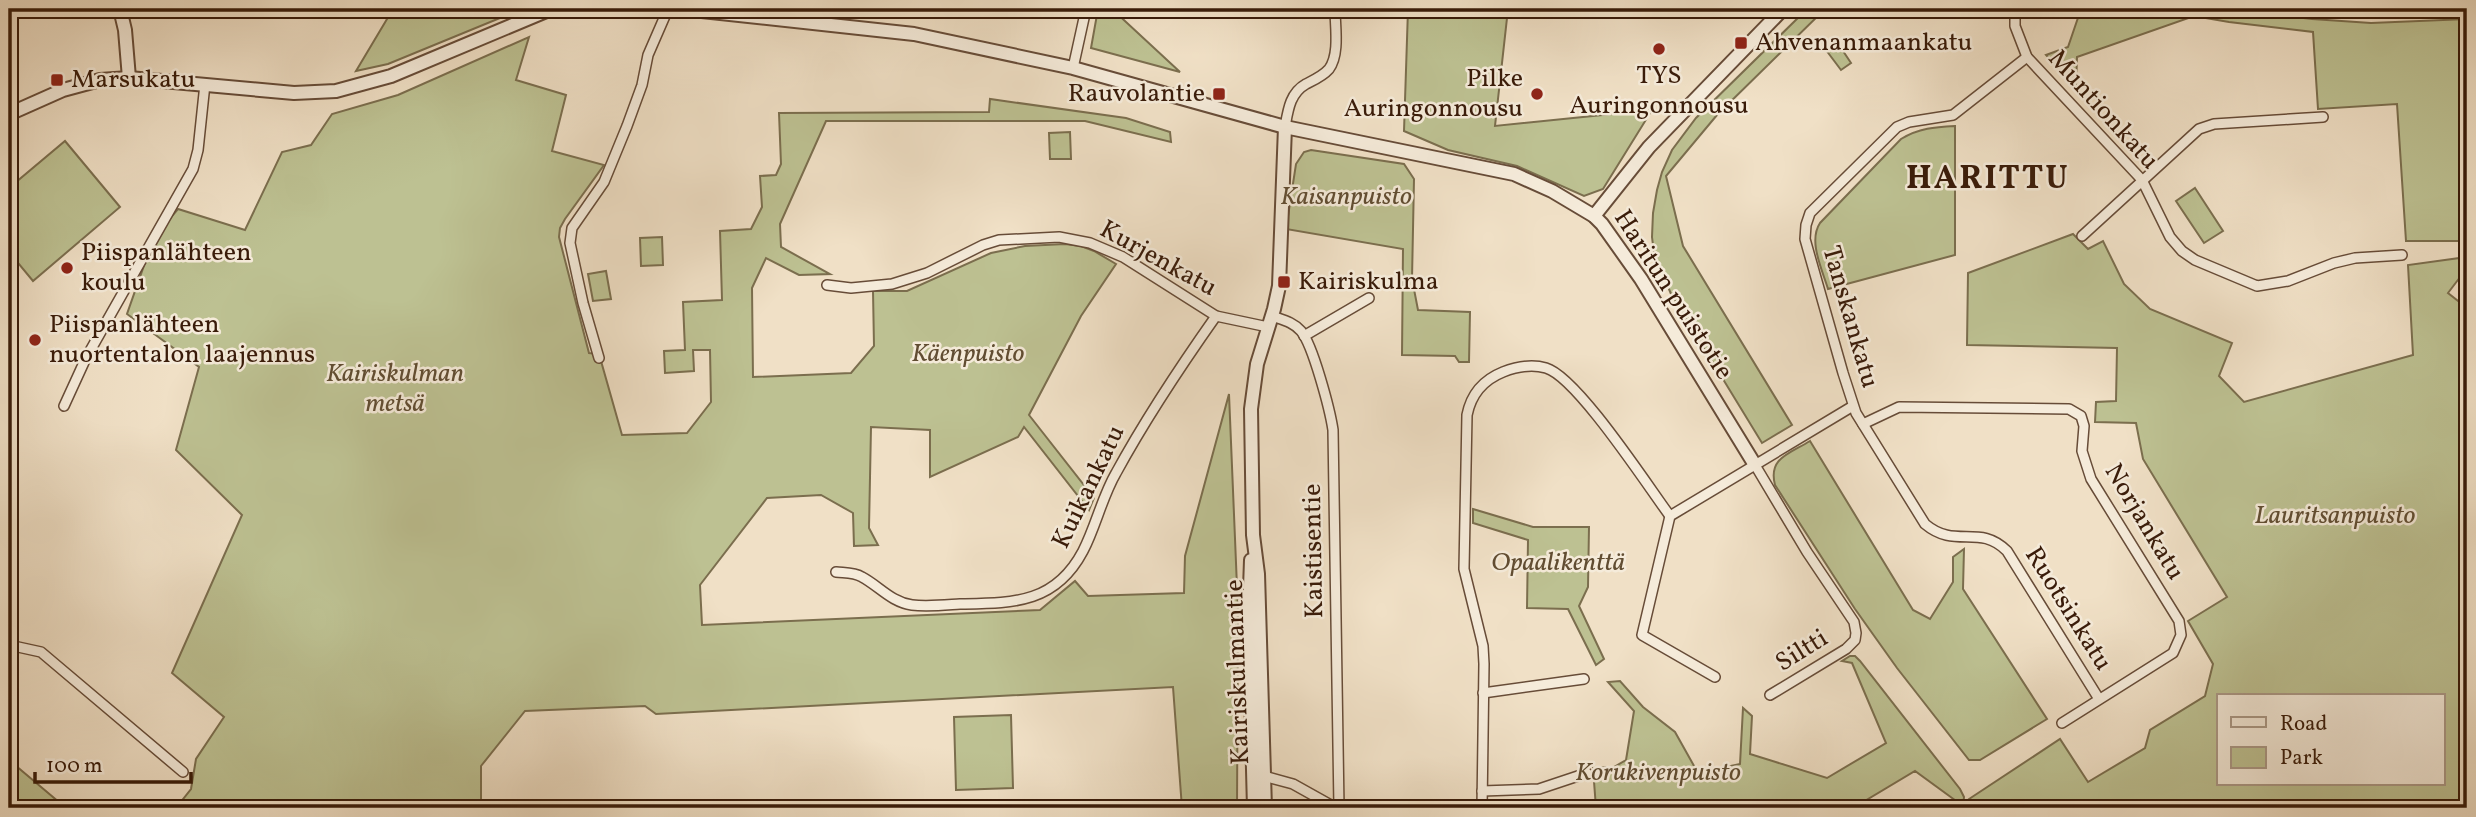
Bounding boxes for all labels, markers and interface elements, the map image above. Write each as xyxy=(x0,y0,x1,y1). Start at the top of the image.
place label: Ahvenanmaankatu xyxy=(1755,25,1973,61)
marker: Ahvenanmaankatu xyxy=(1733,35,1749,51)
marker: TYS Auringonnousu xyxy=(1651,41,1667,57)
street label: Muntionkatu xyxy=(2039,42,2167,178)
place label: TYS Auringonnousu xyxy=(1569,58,1749,124)
place label: Pilke Auringonnousu xyxy=(1344,61,1523,127)
place label: Marsukatu xyxy=(71,62,195,98)
marker: Marsukatu xyxy=(49,72,65,88)
place label: Rauvolantie xyxy=(1068,76,1205,112)
marker: Rauvolantie xyxy=(1211,86,1227,102)
marker: Pilke Auringonnousu xyxy=(1529,86,1545,102)
district label: HARITTU xyxy=(1906,157,2070,203)
park label: Kaisanpuisto xyxy=(1280,179,1412,215)
street label: Haritun puistotie xyxy=(1604,203,1742,387)
street label: Kurjenkatu xyxy=(1093,212,1223,306)
place label: Piispanlähteen koulu xyxy=(81,235,252,301)
street label: Tanskankatu xyxy=(1813,242,1887,392)
marker: Piispanlähteen koulu xyxy=(59,260,75,276)
place label: Kairiskulma xyxy=(1298,264,1439,300)
marker: Kairiskulma xyxy=(1276,274,1292,290)
place label: Piispanlähteen nuortentalon laajennus xyxy=(49,307,315,373)
marker: Piispanlähteen nuortentalon laajennus xyxy=(27,332,43,348)
park label: Käenpuisto xyxy=(912,336,1025,372)
park label: Kairiskulman metsä xyxy=(326,356,464,422)
street label: Kuikankatu xyxy=(1044,419,1134,555)
street label: Norjankatu xyxy=(2095,457,2193,587)
street label: Kaistisentie xyxy=(1295,483,1333,619)
park label: Lauritsanpuisto xyxy=(2255,498,2416,534)
street label: Ruotsinkatu xyxy=(2016,540,2120,678)
park label: Opaalikenttä xyxy=(1491,545,1625,581)
street label: Kairiskulmantie xyxy=(1217,579,1259,765)
street label: Siltti xyxy=(1769,621,1835,681)
legend xyxy=(2217,694,2444,786)
text: Road xyxy=(2280,710,2327,739)
scale bar xyxy=(35,740,191,784)
text: Park xyxy=(2280,744,2323,773)
text: 100 m xyxy=(46,752,103,781)
park label: Korukivenpuisto xyxy=(1575,755,1741,791)

